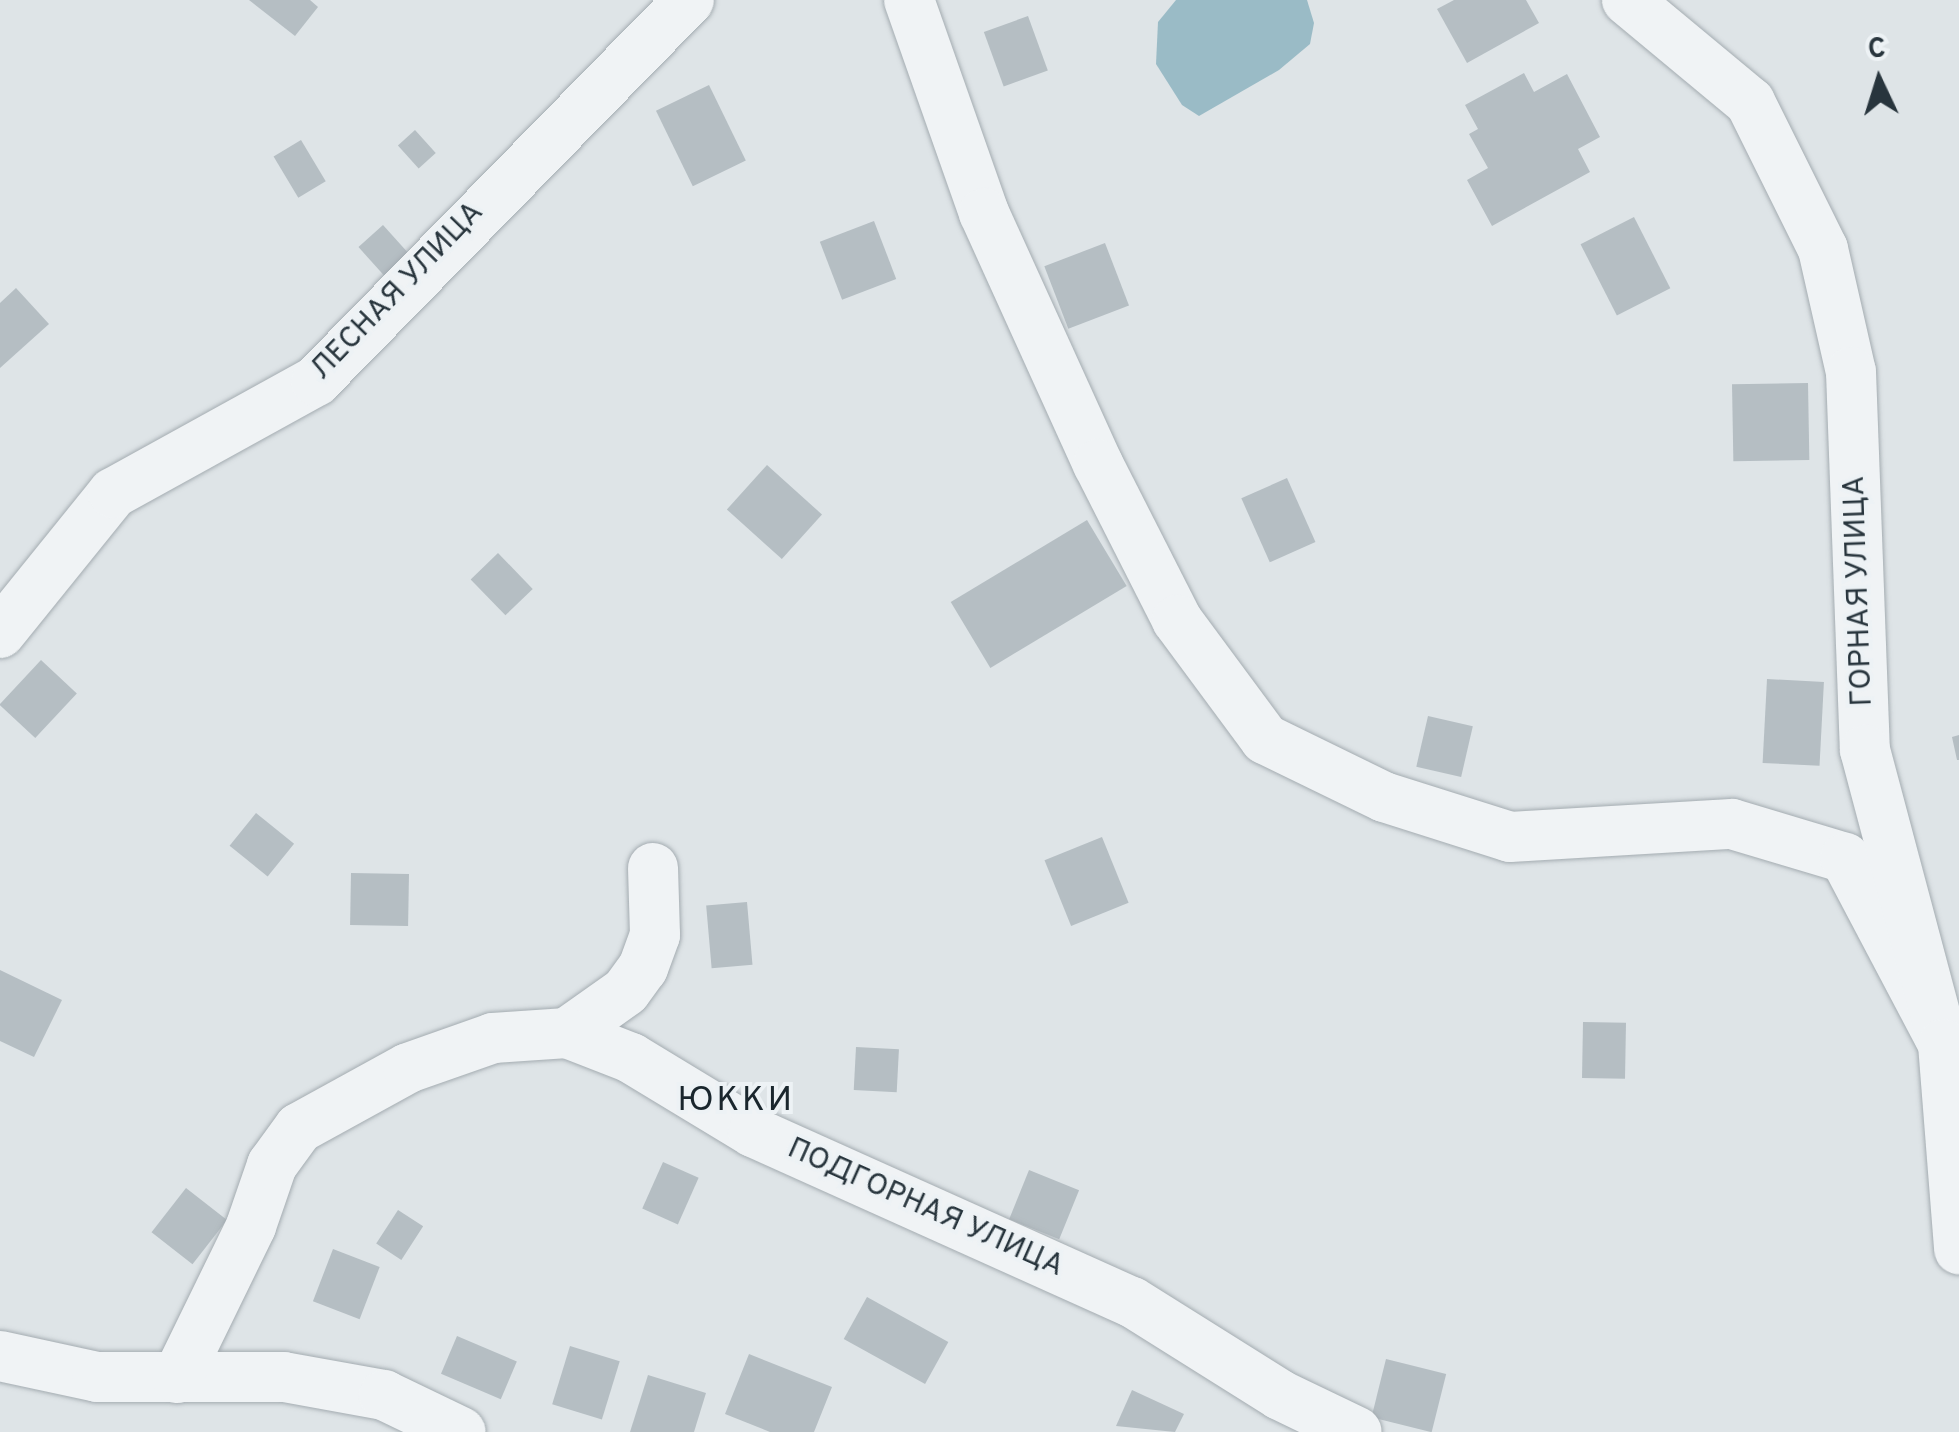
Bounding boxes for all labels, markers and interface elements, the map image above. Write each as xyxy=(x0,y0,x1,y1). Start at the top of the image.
north arrow xyxy=(1829,30,1929,130)
text: С xyxy=(1867,31,1887,69)
street label: ЛЕСНАЯ УЛИЦА xyxy=(304,196,492,388)
street label: ГОРНАЯ УЛИЦА xyxy=(1838,475,1882,707)
district label: ЮККИ xyxy=(677,1080,795,1122)
street label: ПОДГОРНАЯ УЛИЦА xyxy=(781,1132,1069,1286)

